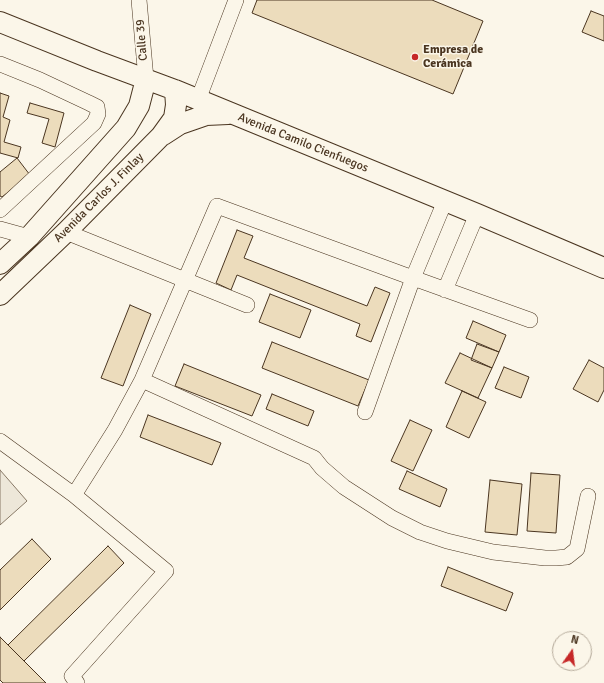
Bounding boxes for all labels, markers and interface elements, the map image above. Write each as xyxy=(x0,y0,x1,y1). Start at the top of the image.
street label: Calle 39 xyxy=(133,19,151,61)
place label: Empresa de Cerámica xyxy=(423,43,483,71)
marker: Empresa de Cerámica xyxy=(410,52,420,62)
street label: Avenida Camilo Cienfuegos xyxy=(236,110,370,176)
street label: Avenida Carlos J. Finlay xyxy=(51,150,147,246)
north arrow xyxy=(552,631,592,671)
text: N xyxy=(569,633,580,647)

